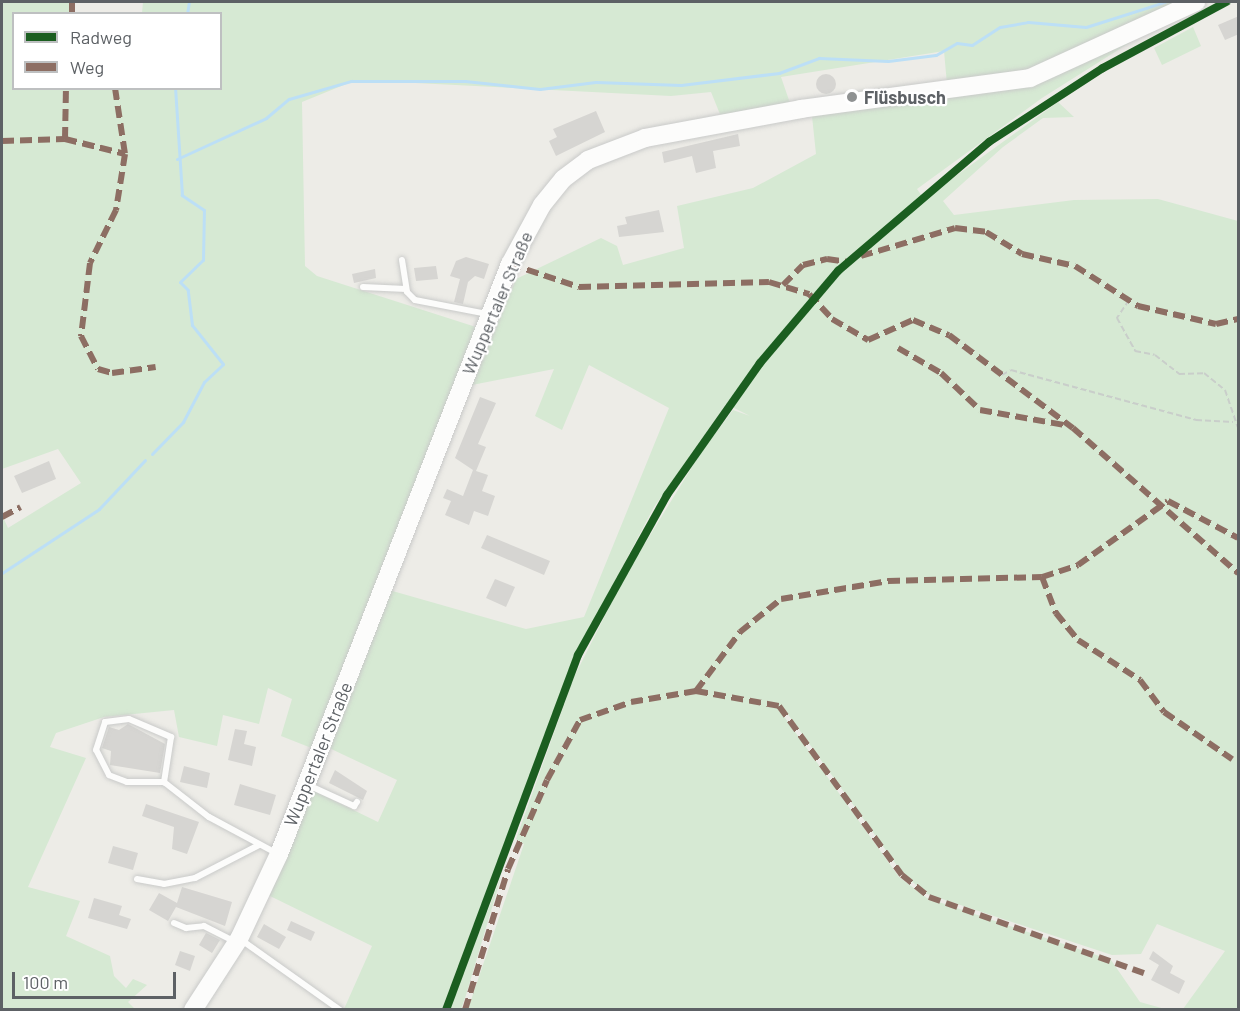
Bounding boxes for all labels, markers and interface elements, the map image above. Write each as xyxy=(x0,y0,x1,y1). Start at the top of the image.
legend xyxy=(12,12,222,90)
text: Radweg xyxy=(70,26,132,48)
text: Weg xyxy=(70,56,104,78)
place label: Flüsbusch xyxy=(864,86,946,108)
marker: Flüsbusch xyxy=(845,90,859,104)
street label: Wuppertaler Straße xyxy=(457,228,537,378)
street label: Wuppertaler Straße xyxy=(279,679,357,829)
scale bar xyxy=(15,960,178,998)
text: 100 m xyxy=(23,971,68,993)

